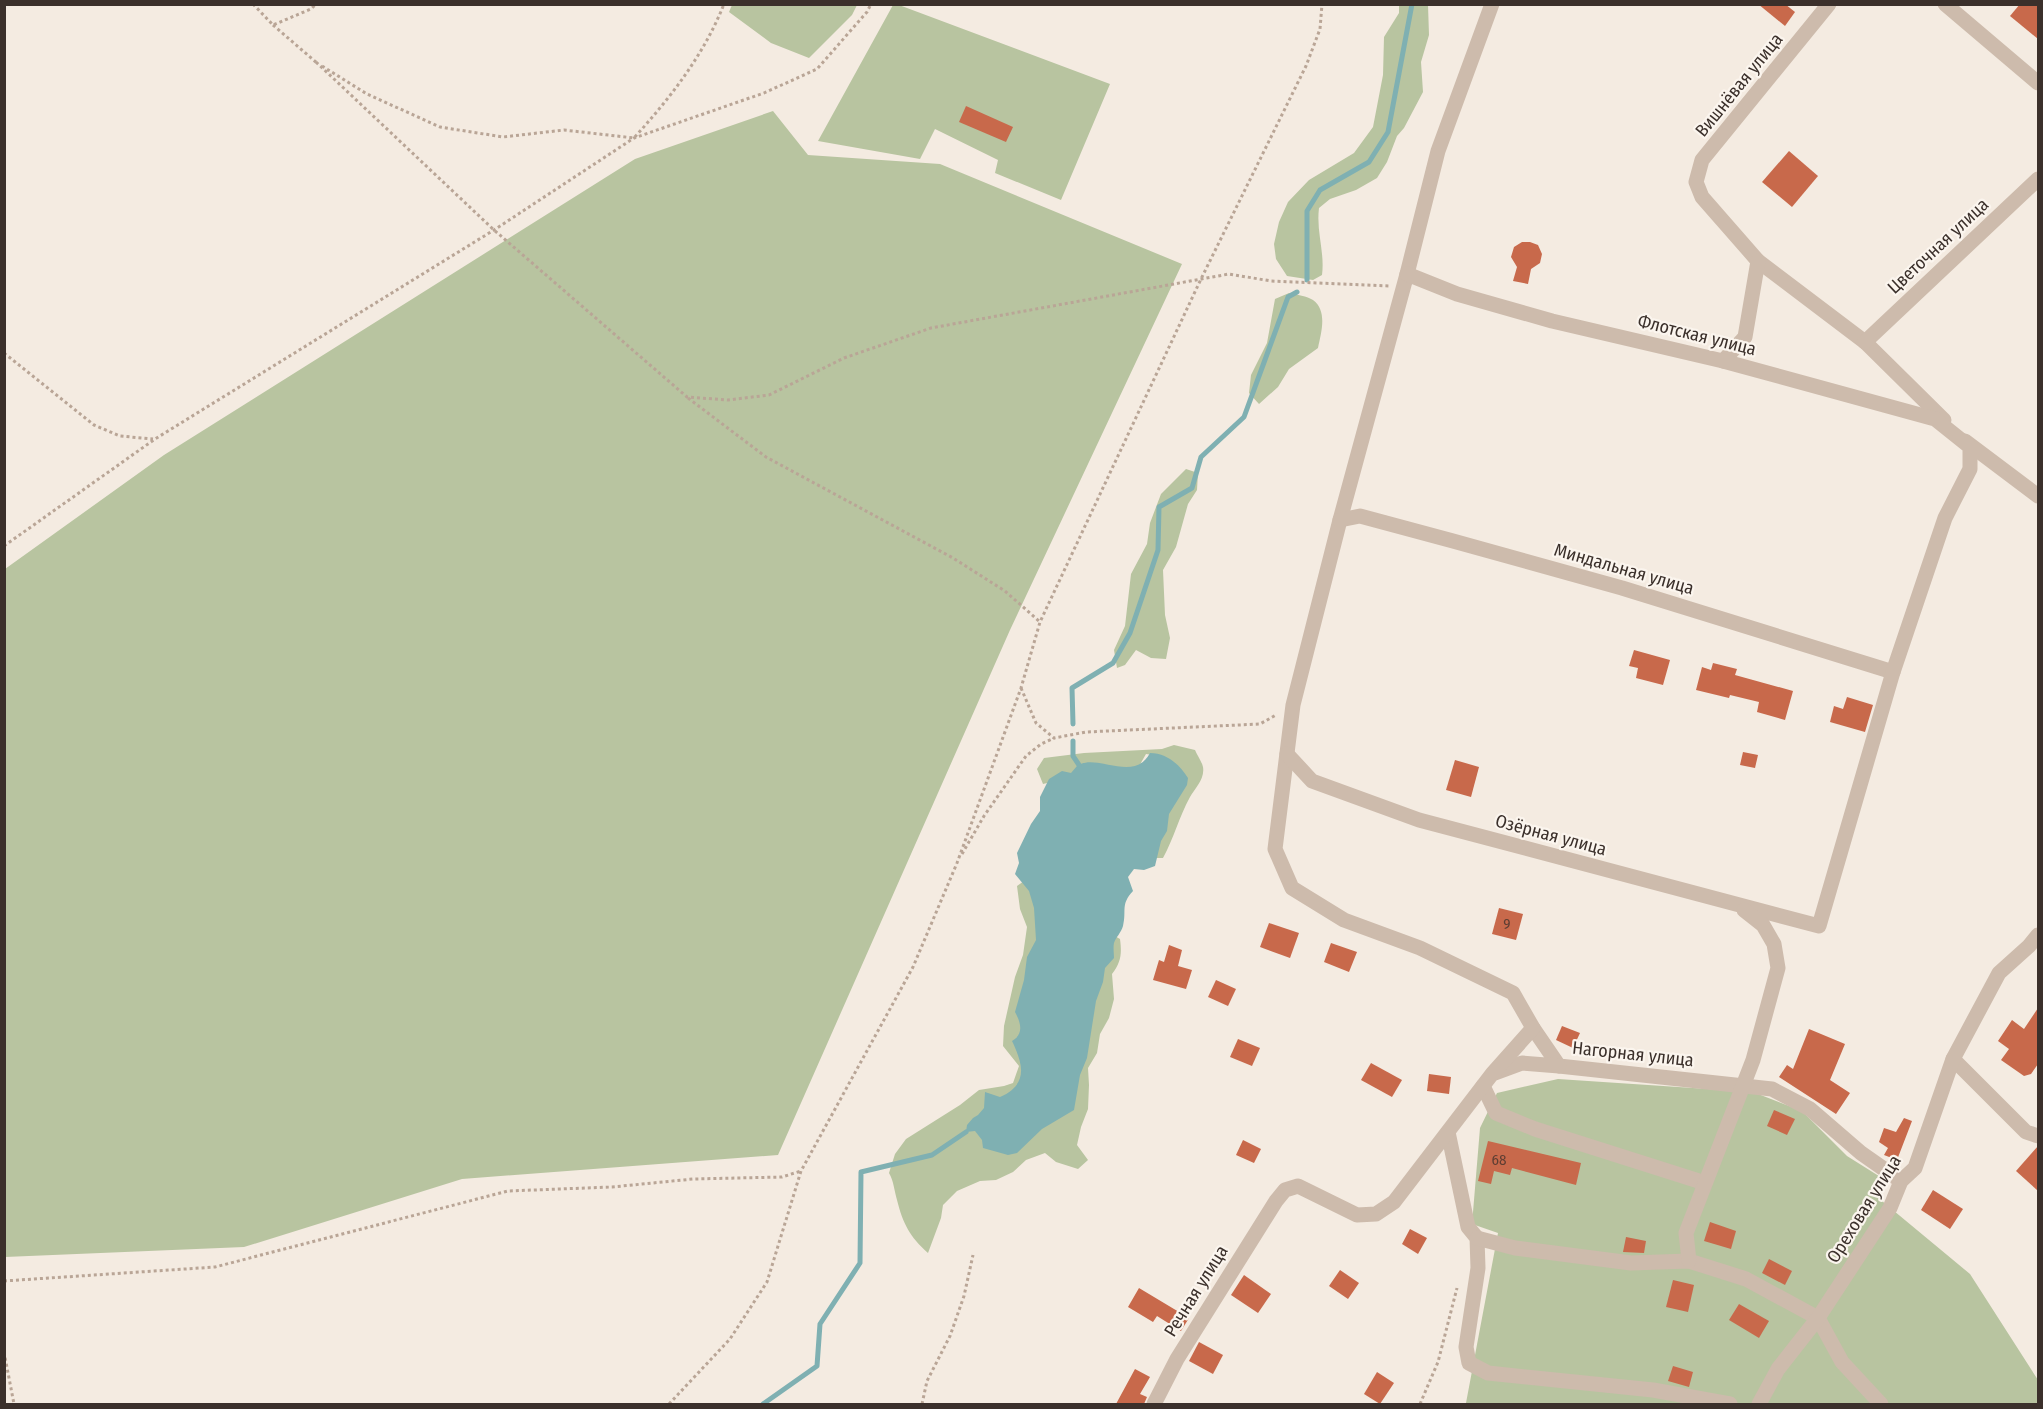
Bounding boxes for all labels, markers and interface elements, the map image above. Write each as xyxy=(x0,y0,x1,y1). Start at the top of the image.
street label: Вишнёвая улица xyxy=(1691,29,1788,141)
street label: Цветочная улица xyxy=(1883,193,1993,298)
street label: Флотская улица xyxy=(1636,310,1759,360)
street label: Миндальная улица xyxy=(1552,539,1697,599)
street label: Озёрная улица xyxy=(1493,810,1609,860)
house number: 9 xyxy=(1503,915,1511,933)
street label: Нагорная улица xyxy=(1571,1037,1695,1071)
house number: 68 xyxy=(1492,1151,1506,1169)
street label: Ореховая улица xyxy=(1822,1151,1906,1267)
street label: Речная улица xyxy=(1159,1241,1233,1341)

